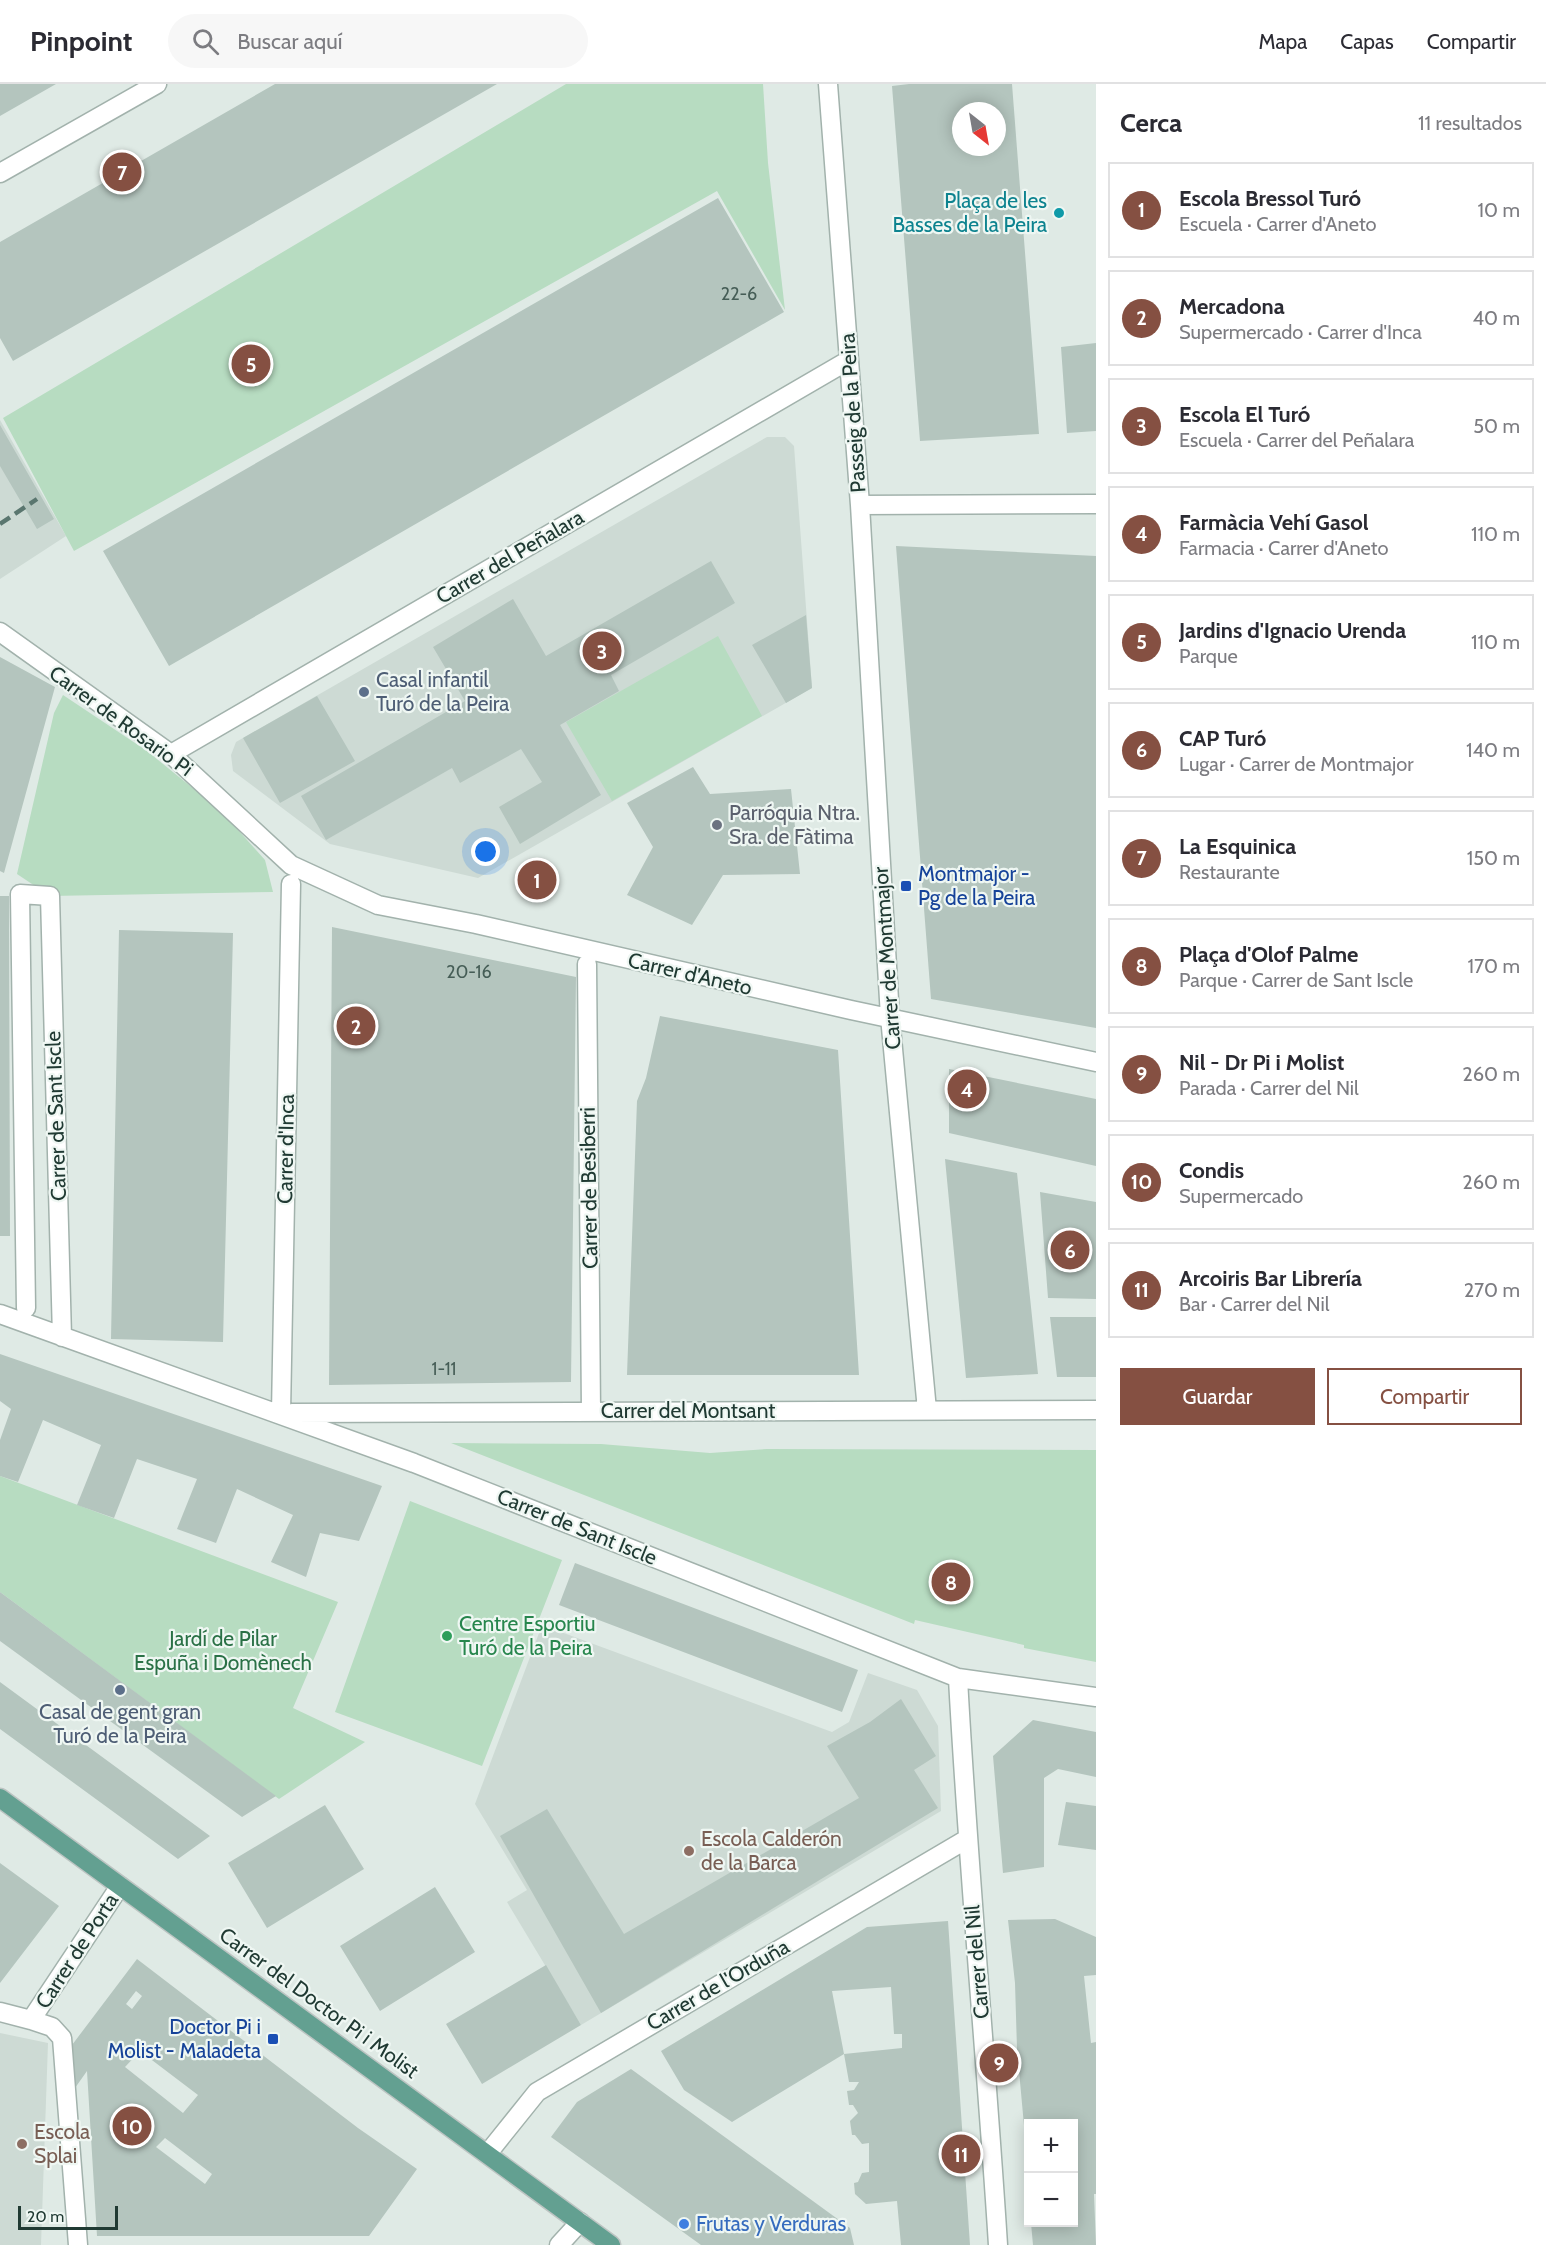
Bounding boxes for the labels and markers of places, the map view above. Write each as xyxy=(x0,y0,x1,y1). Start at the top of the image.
pin: 7 xyxy=(102,150,142,194)
place label: Plaça de les Basses de la Peira xyxy=(892,188,1047,237)
marker: Plaça de les Basses de la Peira xyxy=(1052,206,1066,220)
pin: 5 xyxy=(232,342,270,386)
pin: 3 xyxy=(582,628,622,674)
place label: Casal infantil Turó de la Peira xyxy=(376,667,509,716)
marker: Casal infantil Turó de la Peira xyxy=(357,685,371,699)
place label: Parróquia Ntra. Sra. de Fàtima xyxy=(729,800,860,849)
marker: Parróquia Ntra. Sra. de Fàtima xyxy=(710,818,724,832)
pin: 1 xyxy=(518,858,556,902)
place label: Montmajor - Pg de la Peira xyxy=(918,861,1035,910)
marker: Montmajor - Pg de la Peira xyxy=(899,879,913,893)
pin: 2 xyxy=(336,1004,376,1048)
pin: 4 xyxy=(948,1066,986,1112)
pin: 6 xyxy=(1050,1228,1090,1272)
pin: 8 xyxy=(932,1560,970,1604)
place label: Centre Esportiu Turó de la Peira xyxy=(459,1611,596,1660)
marker: Centre Esportiu Turó de la Peira xyxy=(440,1629,454,1643)
marker: Casal de gent gran Turó de la Peira xyxy=(113,1683,127,1697)
place label: Casal de gent gran Turó de la Peira xyxy=(39,1699,201,1748)
place label: Escola Calderón de la Barca xyxy=(701,1826,842,1875)
marker: Escola Calderón de la Barca xyxy=(682,1844,696,1858)
place label: Doctor Pi i Molist - Maladeta xyxy=(108,2014,261,2063)
marker: Doctor Pi i Molist - Maladeta xyxy=(266,2032,280,2046)
pin: 9 xyxy=(980,2040,1018,2086)
pin: 10 xyxy=(112,2104,152,2148)
place label: Escola Splai xyxy=(34,2119,90,2168)
pin: 11 xyxy=(942,2132,980,2176)
marker: Escola Splai xyxy=(15,2137,29,2151)
place label: Frutas y Verduras xyxy=(696,2211,846,2236)
marker: Frutas y Verduras xyxy=(677,2217,691,2231)

